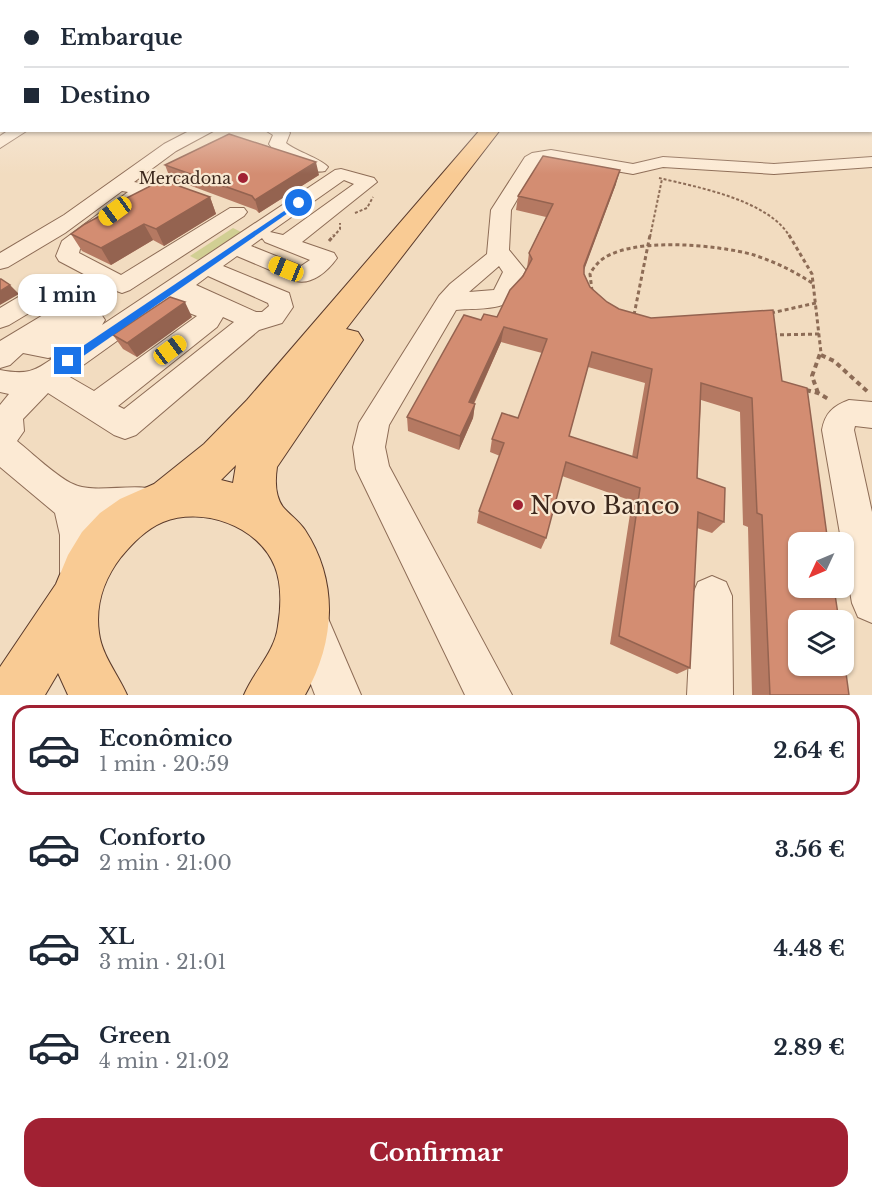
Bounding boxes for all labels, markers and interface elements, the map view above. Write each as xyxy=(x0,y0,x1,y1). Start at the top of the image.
text: Embarque xyxy=(60,24,183,51)
text: Destino xyxy=(60,82,150,109)
place label: Mercadona xyxy=(139,168,231,188)
marker: Mercadona xyxy=(236,171,250,185)
route start xyxy=(285,189,312,216)
car xyxy=(95,193,135,229)
car xyxy=(266,254,306,284)
callout: 1 min xyxy=(19,274,118,316)
text: 1 min xyxy=(39,283,96,307)
car xyxy=(150,332,190,368)
route end xyxy=(54,347,81,374)
place label: Novo Banco xyxy=(530,491,680,520)
marker: Novo Banco xyxy=(511,498,525,512)
north arrow xyxy=(788,532,854,598)
map controls xyxy=(788,532,854,676)
button: layers xyxy=(788,610,854,676)
icon: car xyxy=(27,723,81,777)
text: Econômico xyxy=(99,725,232,752)
text: 2.64 € xyxy=(773,737,845,764)
text: 1 min · 20:59 xyxy=(99,752,229,776)
icon: car xyxy=(27,822,81,876)
text: Conforto xyxy=(99,824,205,851)
text: 3.56 € xyxy=(775,836,845,863)
text: 2 min · 21:00 xyxy=(99,851,232,875)
icon: car xyxy=(27,921,81,975)
text: XL xyxy=(99,923,134,950)
text: 4.48 € xyxy=(773,935,845,962)
text: 3 min · 21:01 xyxy=(99,950,226,974)
icon: car xyxy=(27,1020,81,1074)
text: Green xyxy=(99,1022,171,1049)
text: 2.89 € xyxy=(774,1034,845,1061)
text: 4 min · 21:02 xyxy=(99,1049,229,1073)
button: Confirmar xyxy=(24,1118,848,1187)

